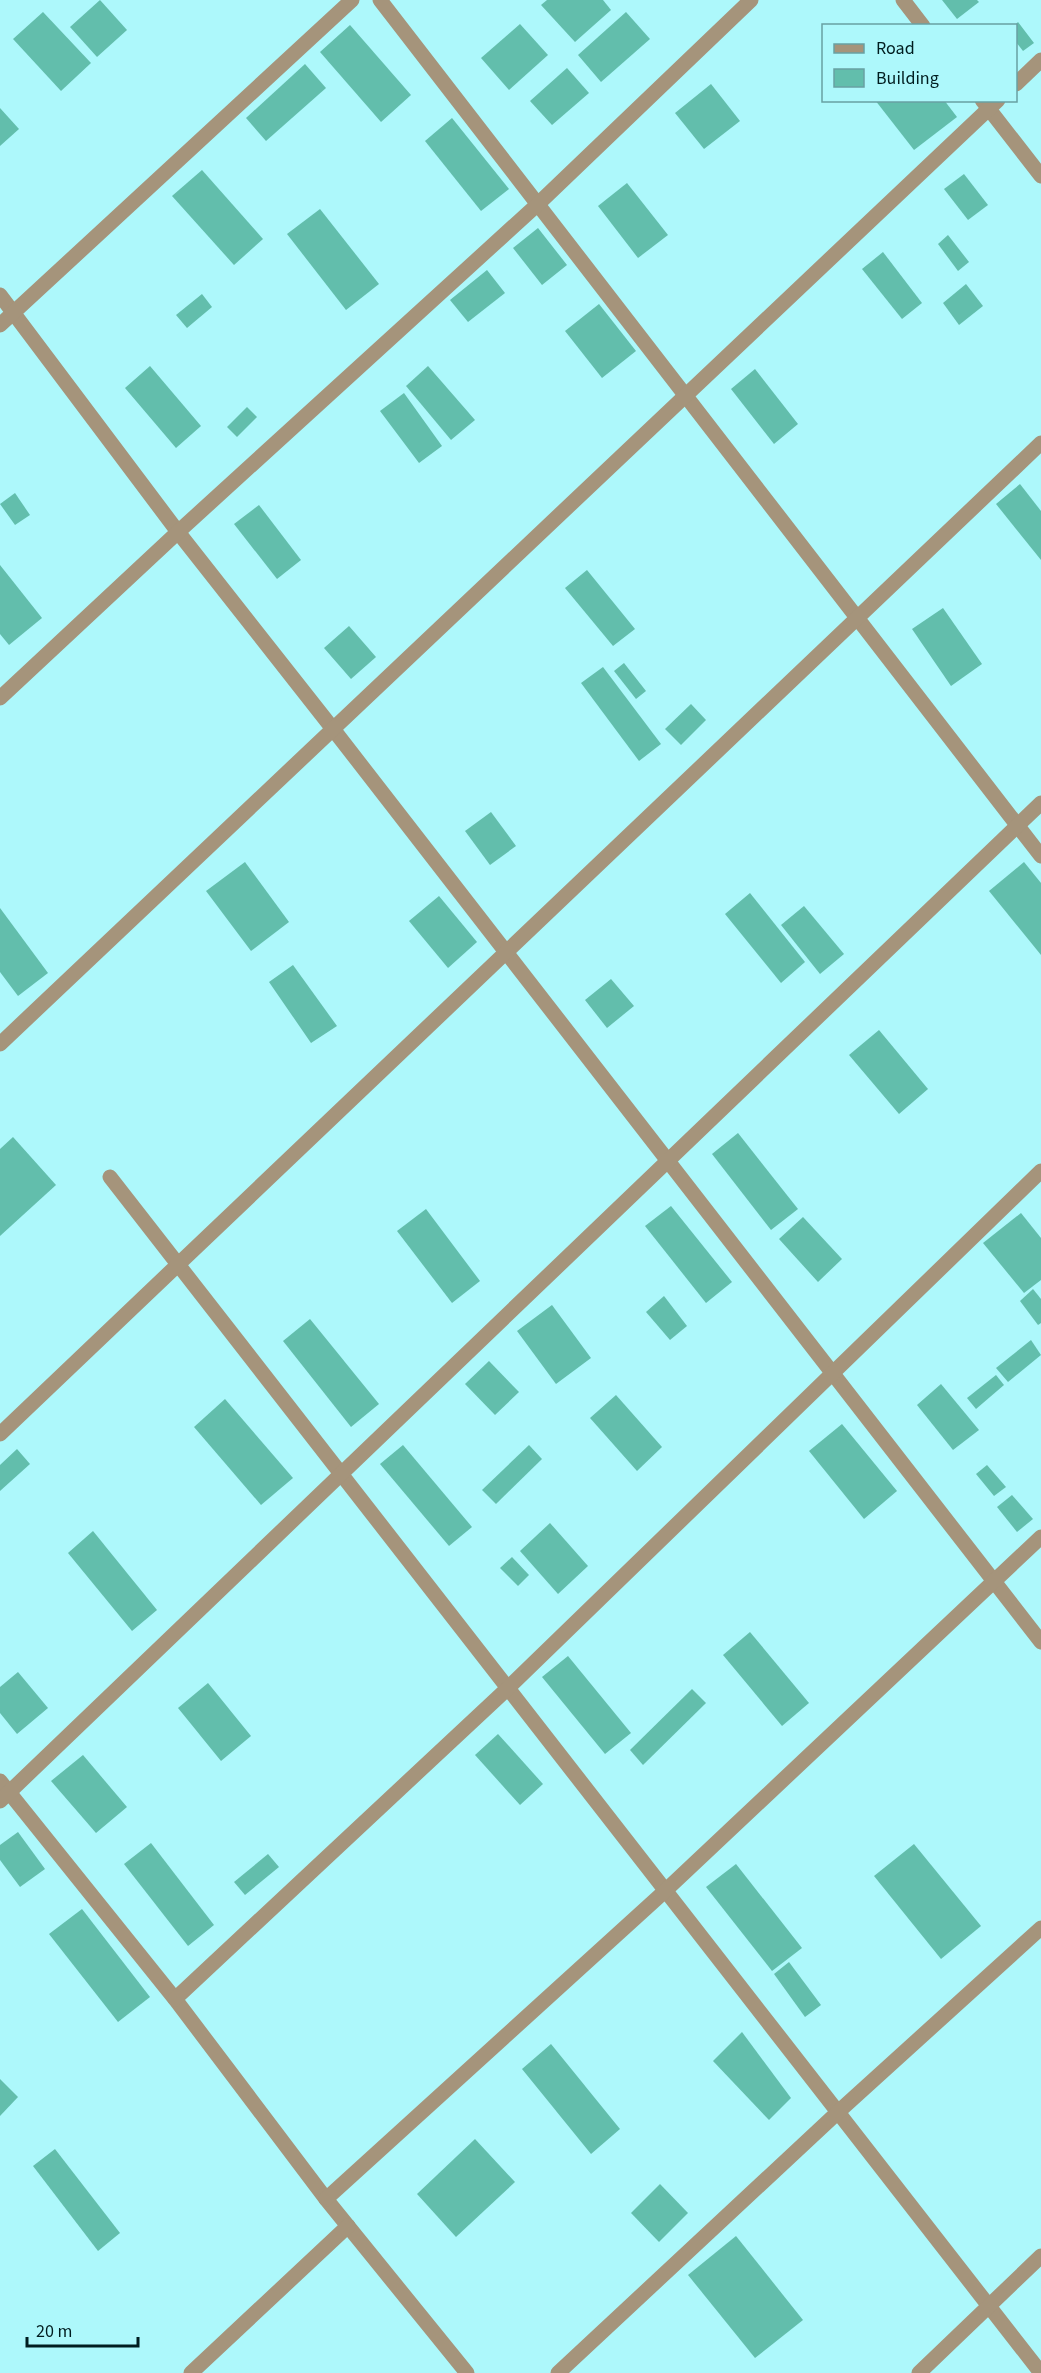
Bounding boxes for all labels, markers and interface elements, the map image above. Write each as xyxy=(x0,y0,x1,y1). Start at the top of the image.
legend xyxy=(822,24,1017,102)
text: Road xyxy=(876,36,915,61)
text: Building xyxy=(876,66,939,91)
scale bar xyxy=(27,2310,138,2348)
text: 20 m xyxy=(36,2319,72,2344)

